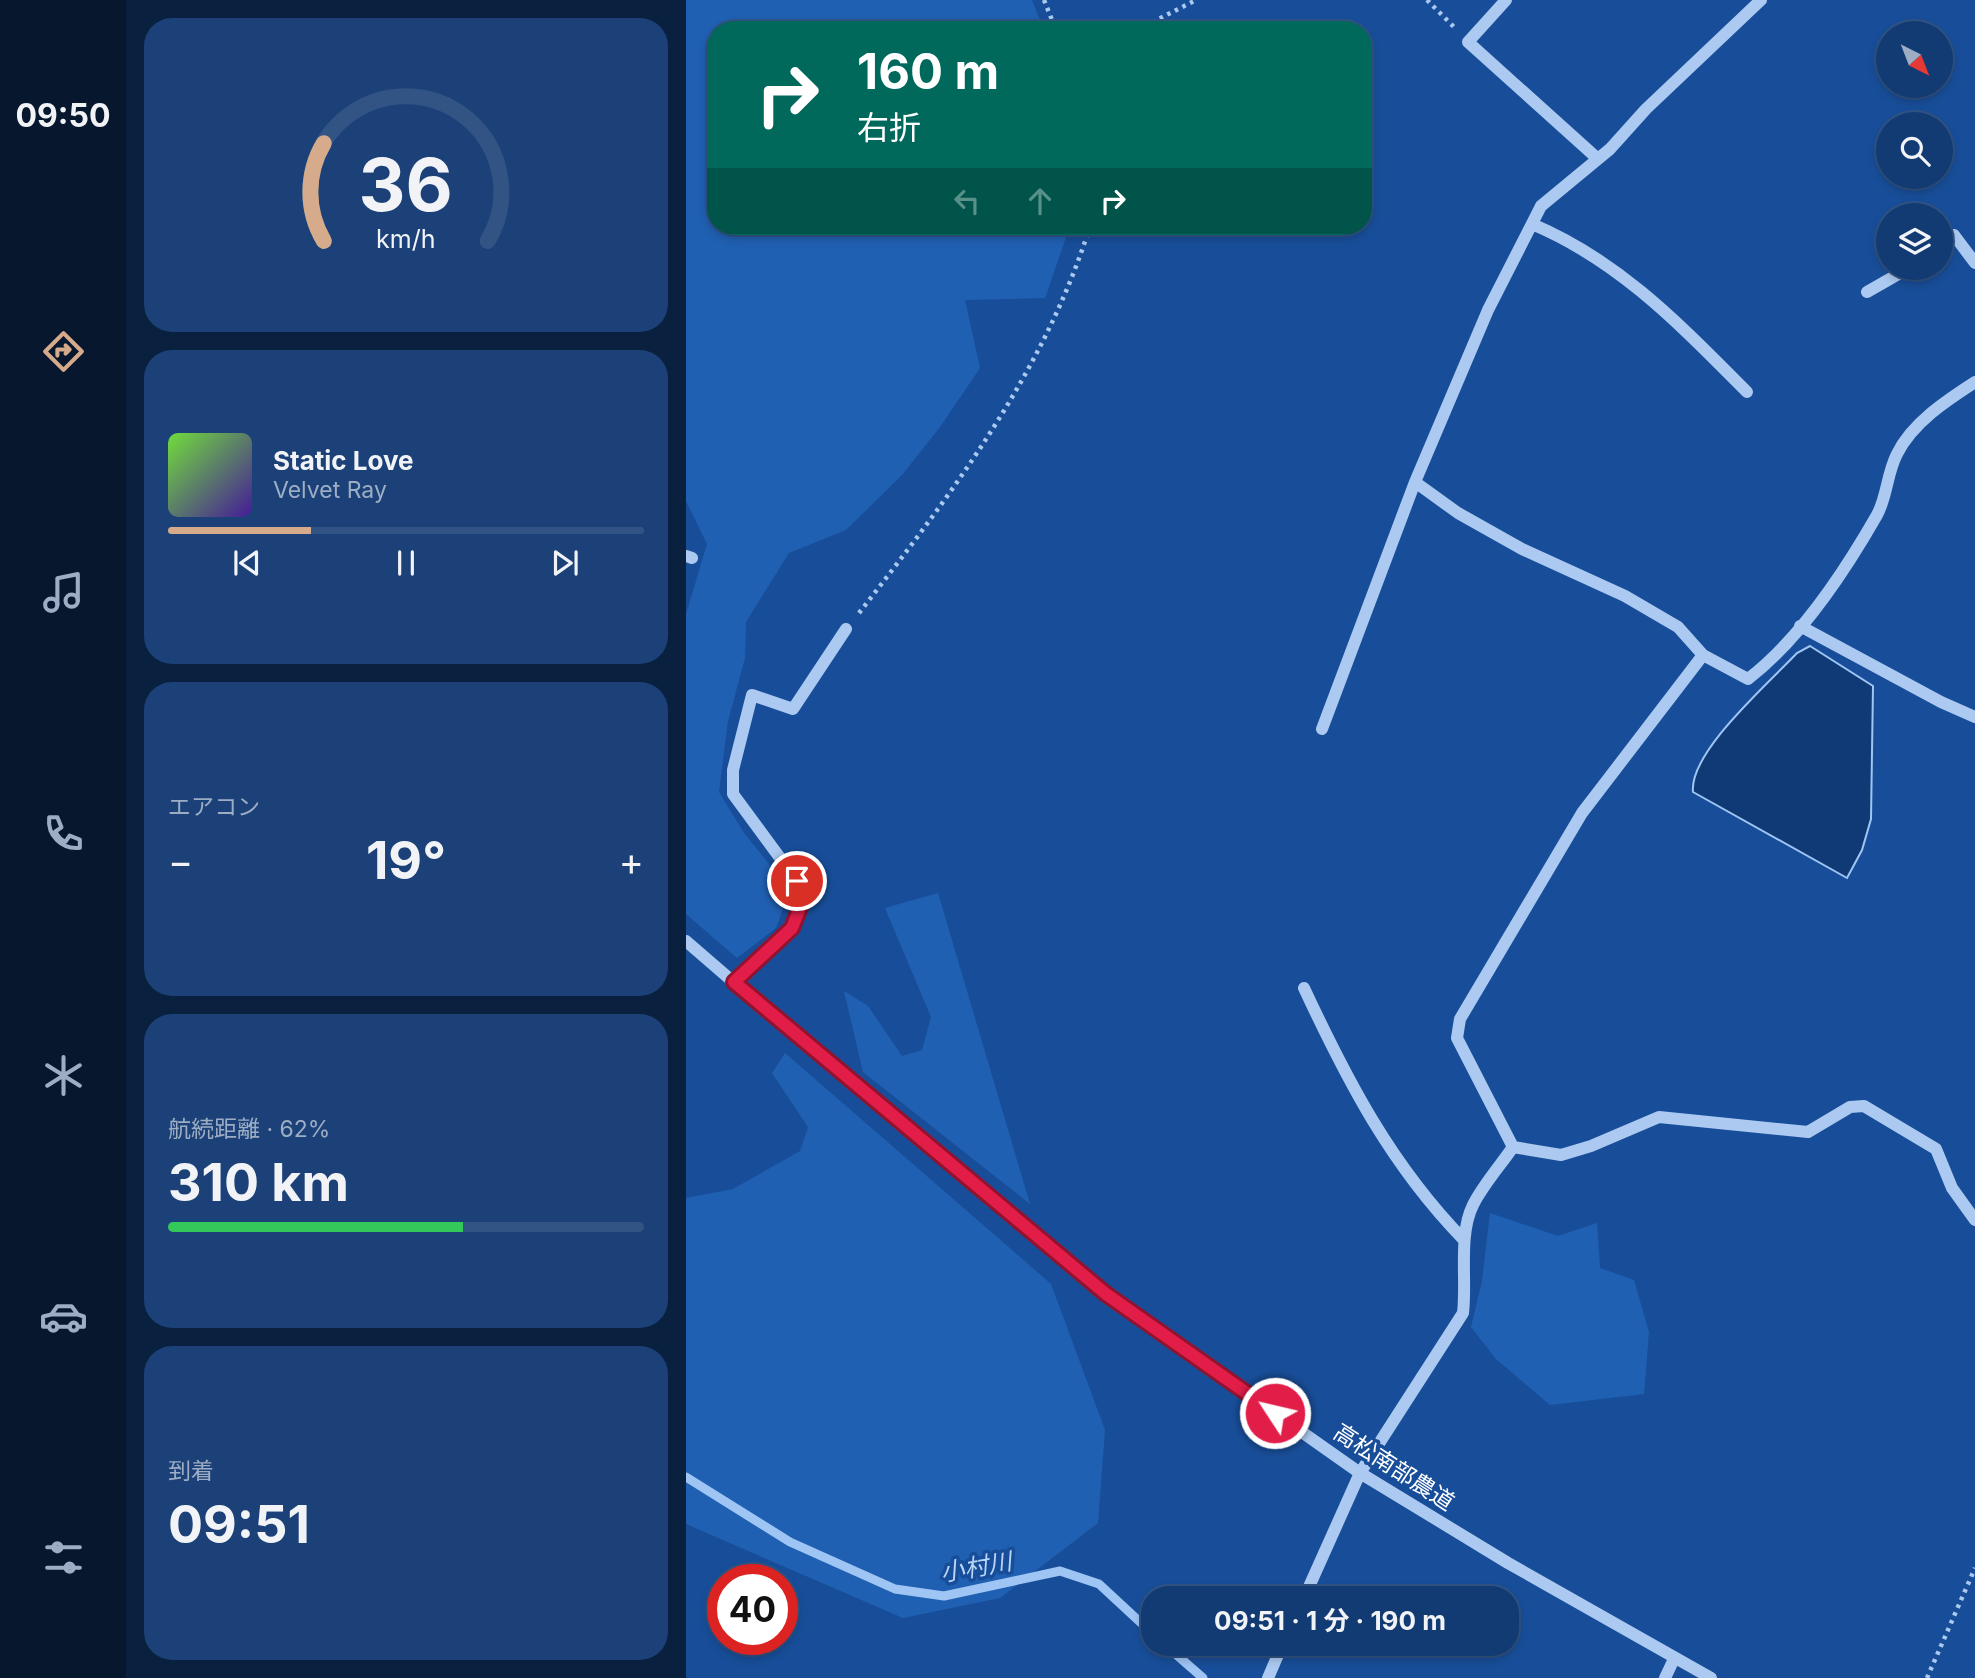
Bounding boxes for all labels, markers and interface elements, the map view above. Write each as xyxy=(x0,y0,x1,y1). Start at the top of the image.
north arrow xyxy=(1876,21,1953,98)
map controls xyxy=(1876,21,1953,280)
text: 160 m xyxy=(857,42,999,101)
icon: right xyxy=(742,49,833,140)
text: 09:50 xyxy=(15,96,111,135)
text: 右折 xyxy=(857,108,921,147)
button: search xyxy=(1876,112,1953,189)
text: 36 xyxy=(359,140,453,229)
icon: left xyxy=(948,182,986,220)
icon: ahead xyxy=(1021,182,1059,220)
icon: right xyxy=(1094,182,1132,220)
button: layers xyxy=(1876,203,1953,280)
text: km/h xyxy=(376,224,436,254)
icon: directions xyxy=(39,327,88,376)
text: Static Love xyxy=(273,445,414,476)
text: Velvet Ray xyxy=(273,476,387,504)
icon: previous xyxy=(228,544,266,582)
icon: pause xyxy=(387,544,425,582)
icon: next xyxy=(546,544,584,582)
icon: music xyxy=(39,568,88,617)
text: エアコン xyxy=(168,793,260,821)
icon: phone xyxy=(39,809,88,858)
text: 19° xyxy=(366,829,446,892)
text: − xyxy=(168,838,193,884)
text: + xyxy=(619,838,644,884)
pin xyxy=(767,851,827,911)
icon: arrive xyxy=(778,862,816,900)
icon: climate xyxy=(39,1051,88,1100)
text: 航続距離 · 62% xyxy=(168,1115,330,1143)
text: 310 km xyxy=(168,1151,349,1214)
icon: car xyxy=(39,1292,88,1341)
position arrow xyxy=(1238,1376,1312,1450)
street label: 高松南部農道 xyxy=(1329,1418,1459,1516)
text: 到着 xyxy=(168,1457,214,1485)
text: 09:51 xyxy=(168,1493,310,1556)
icon: filters xyxy=(39,1533,88,1582)
water label: 小村川 xyxy=(938,1546,1017,1588)
speed limit sign: 40 xyxy=(707,1564,798,1655)
text: 09:51 · 1 分 · 190 m xyxy=(1214,1605,1446,1636)

